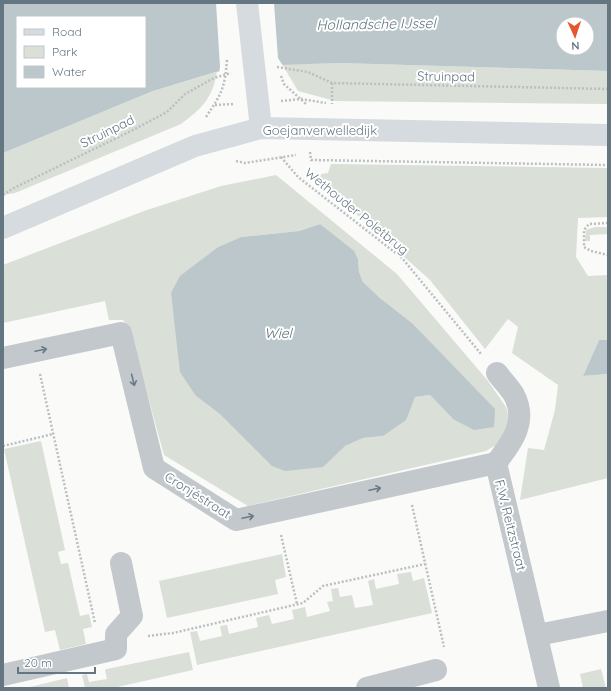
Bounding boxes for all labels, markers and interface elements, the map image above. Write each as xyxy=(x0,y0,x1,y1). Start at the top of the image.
water label: Hollandsche IJssel xyxy=(316,14,438,34)
legend xyxy=(16,16,146,88)
north arrow xyxy=(555,16,595,56)
text: Road xyxy=(52,24,82,39)
text: N xyxy=(571,39,580,53)
text: Park xyxy=(52,44,77,59)
text: Water xyxy=(52,64,87,79)
street label: Struinpad xyxy=(417,67,475,85)
street label: Struinpad xyxy=(77,111,137,151)
street label: Goejanverwelledijk xyxy=(263,122,377,138)
street label: Wethouder Poletbrug xyxy=(302,164,412,258)
water label: Wiel xyxy=(264,324,294,342)
one-way arrow xyxy=(34,346,47,354)
one-way arrow xyxy=(129,373,137,386)
street label: Cronjéstraat xyxy=(162,468,234,522)
street label: F.W. Reitzstraat xyxy=(492,478,530,572)
one-way arrow xyxy=(368,485,381,493)
one-way arrow xyxy=(241,513,254,521)
scale bar xyxy=(18,649,95,675)
text: 20 m xyxy=(24,655,52,670)

